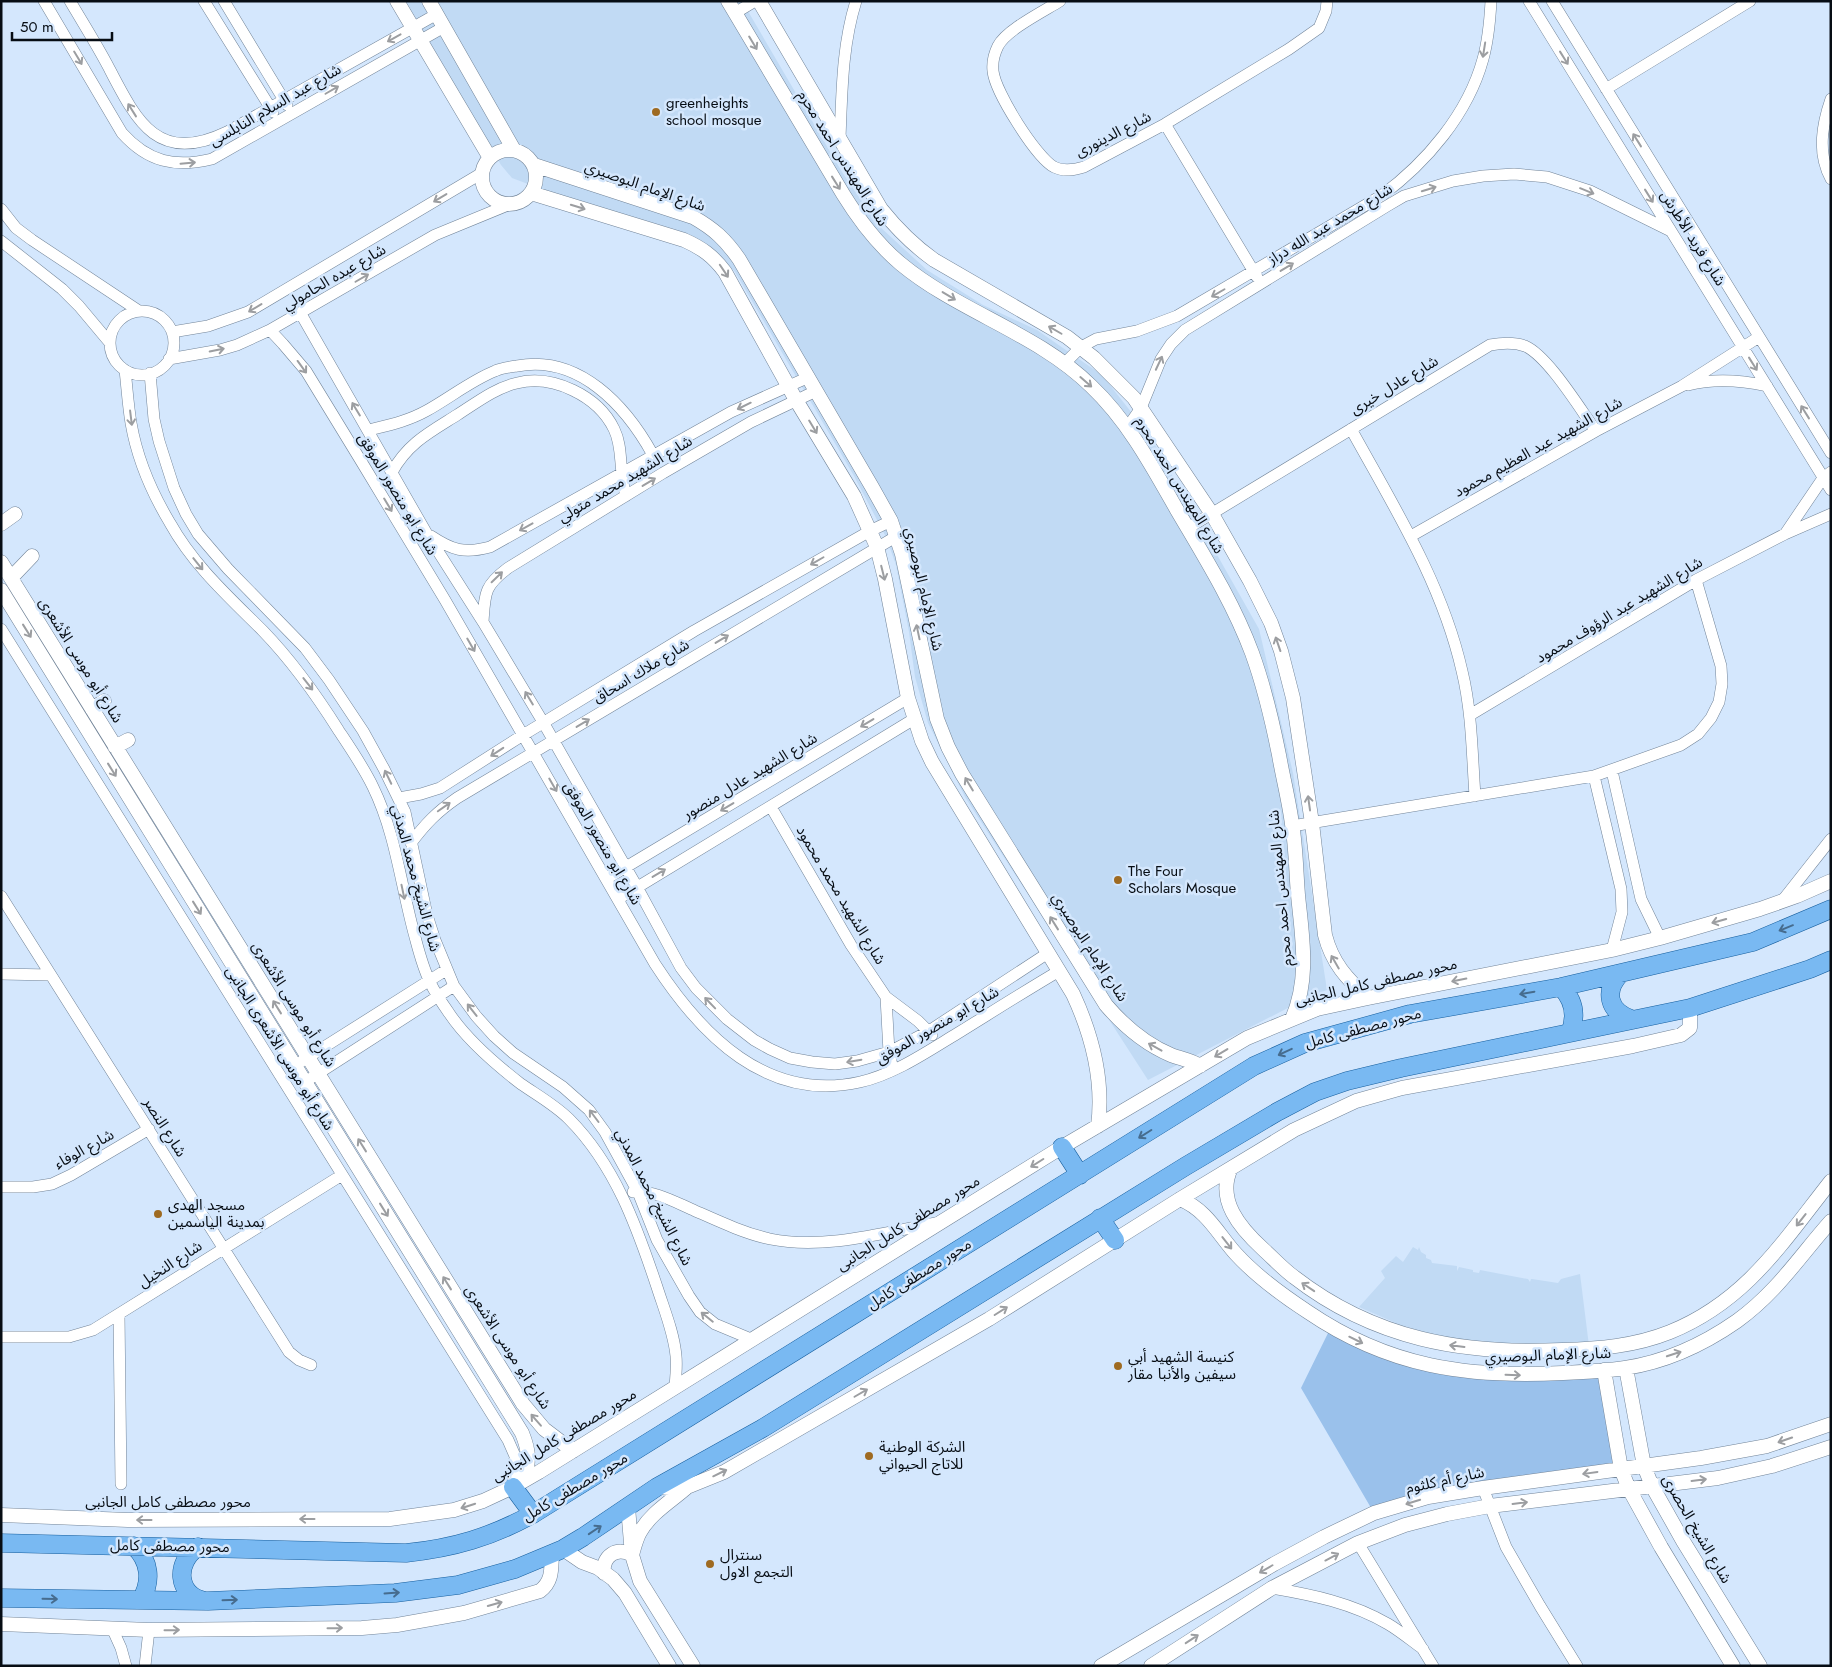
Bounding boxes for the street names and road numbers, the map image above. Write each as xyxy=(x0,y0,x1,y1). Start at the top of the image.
street label: شارع عبد السلام النابلسى xyxy=(205,58,346,153)
street label: شارع المهندس احمد محرم xyxy=(791,86,894,231)
street label: شارع الدينورى xyxy=(1071,105,1156,163)
street label: شارع الإمام البوصيري xyxy=(581,155,708,218)
street label: شارع محمد عبد الله دراز xyxy=(1262,178,1398,272)
street label: شارع فريد الأطرش xyxy=(1654,186,1731,291)
street label: شارع عبده الحامولي xyxy=(278,238,391,316)
street label: شارع عادل خيرى xyxy=(1346,350,1443,421)
street label: شارع الشهيد عبد العظيم محمود xyxy=(1450,391,1627,503)
street label: شارع المهندس احمد محرم xyxy=(1129,412,1230,559)
street label: شارع ابو منصور الموفق xyxy=(352,429,443,560)
street label: شارع الشهيد محمد متولي xyxy=(553,430,697,529)
street label: شارع الإمام البوصيري xyxy=(898,525,949,653)
street label: شارع الشهيد عبد الرؤوف محمود xyxy=(1531,551,1707,670)
street label: شارع أبو موسى الأشعرى xyxy=(33,593,129,728)
street label: شارع ملاك اسحاق xyxy=(589,633,694,709)
street label: شارع الشهيد عادل منصور xyxy=(678,727,822,826)
street label: شارع ابو منصور الموفق xyxy=(558,777,647,910)
street label: شارع الشيخ محمد المدني xyxy=(385,802,446,955)
street label: شارع المهندس احمد محرم xyxy=(1262,809,1299,967)
street label: شارع الشهيد محمد محمود xyxy=(790,821,891,969)
street label: شارع الإمام البوصيري xyxy=(1046,888,1134,1007)
street label: شارع أبو موسى الأشعرى xyxy=(246,937,342,1072)
street label: محور مصطفى كامل الجانبى xyxy=(1293,953,1459,1011)
street label: شارع أبو موسى الأشعرى الجانبى xyxy=(219,961,340,1135)
street label: شارع ابو منصور الموفق xyxy=(871,981,1004,1070)
street label: محور مصطفى كامل xyxy=(1302,1002,1424,1054)
street label: شارع النصر xyxy=(137,1092,192,1162)
street label: شارع الوفاء xyxy=(50,1123,119,1175)
street label: شارع الشيخ محمد المدني xyxy=(609,1124,698,1270)
street label: محور مصطفى كامل الجانبى xyxy=(833,1171,983,1275)
street label: شارع النخيل xyxy=(134,1235,207,1294)
street label: محور مصطفى كامل xyxy=(864,1235,974,1313)
street label: شارع أبو موسى الأشعرى xyxy=(459,1280,557,1414)
street label: شارع الإمام البوصيري xyxy=(1485,1342,1612,1369)
street label: محور مصطفى كامل الجانبى xyxy=(487,1383,641,1487)
street label: محور مصطفى كامل xyxy=(518,1447,632,1527)
street label: شارع أم كلثوم xyxy=(1404,1461,1487,1500)
street label: شارع الشيخ الحصرى xyxy=(1656,1471,1737,1588)
street label: محور مصطفى كامل الجانبى xyxy=(85,1491,251,1513)
street label: محور مصطفى كامل xyxy=(110,1534,230,1558)

